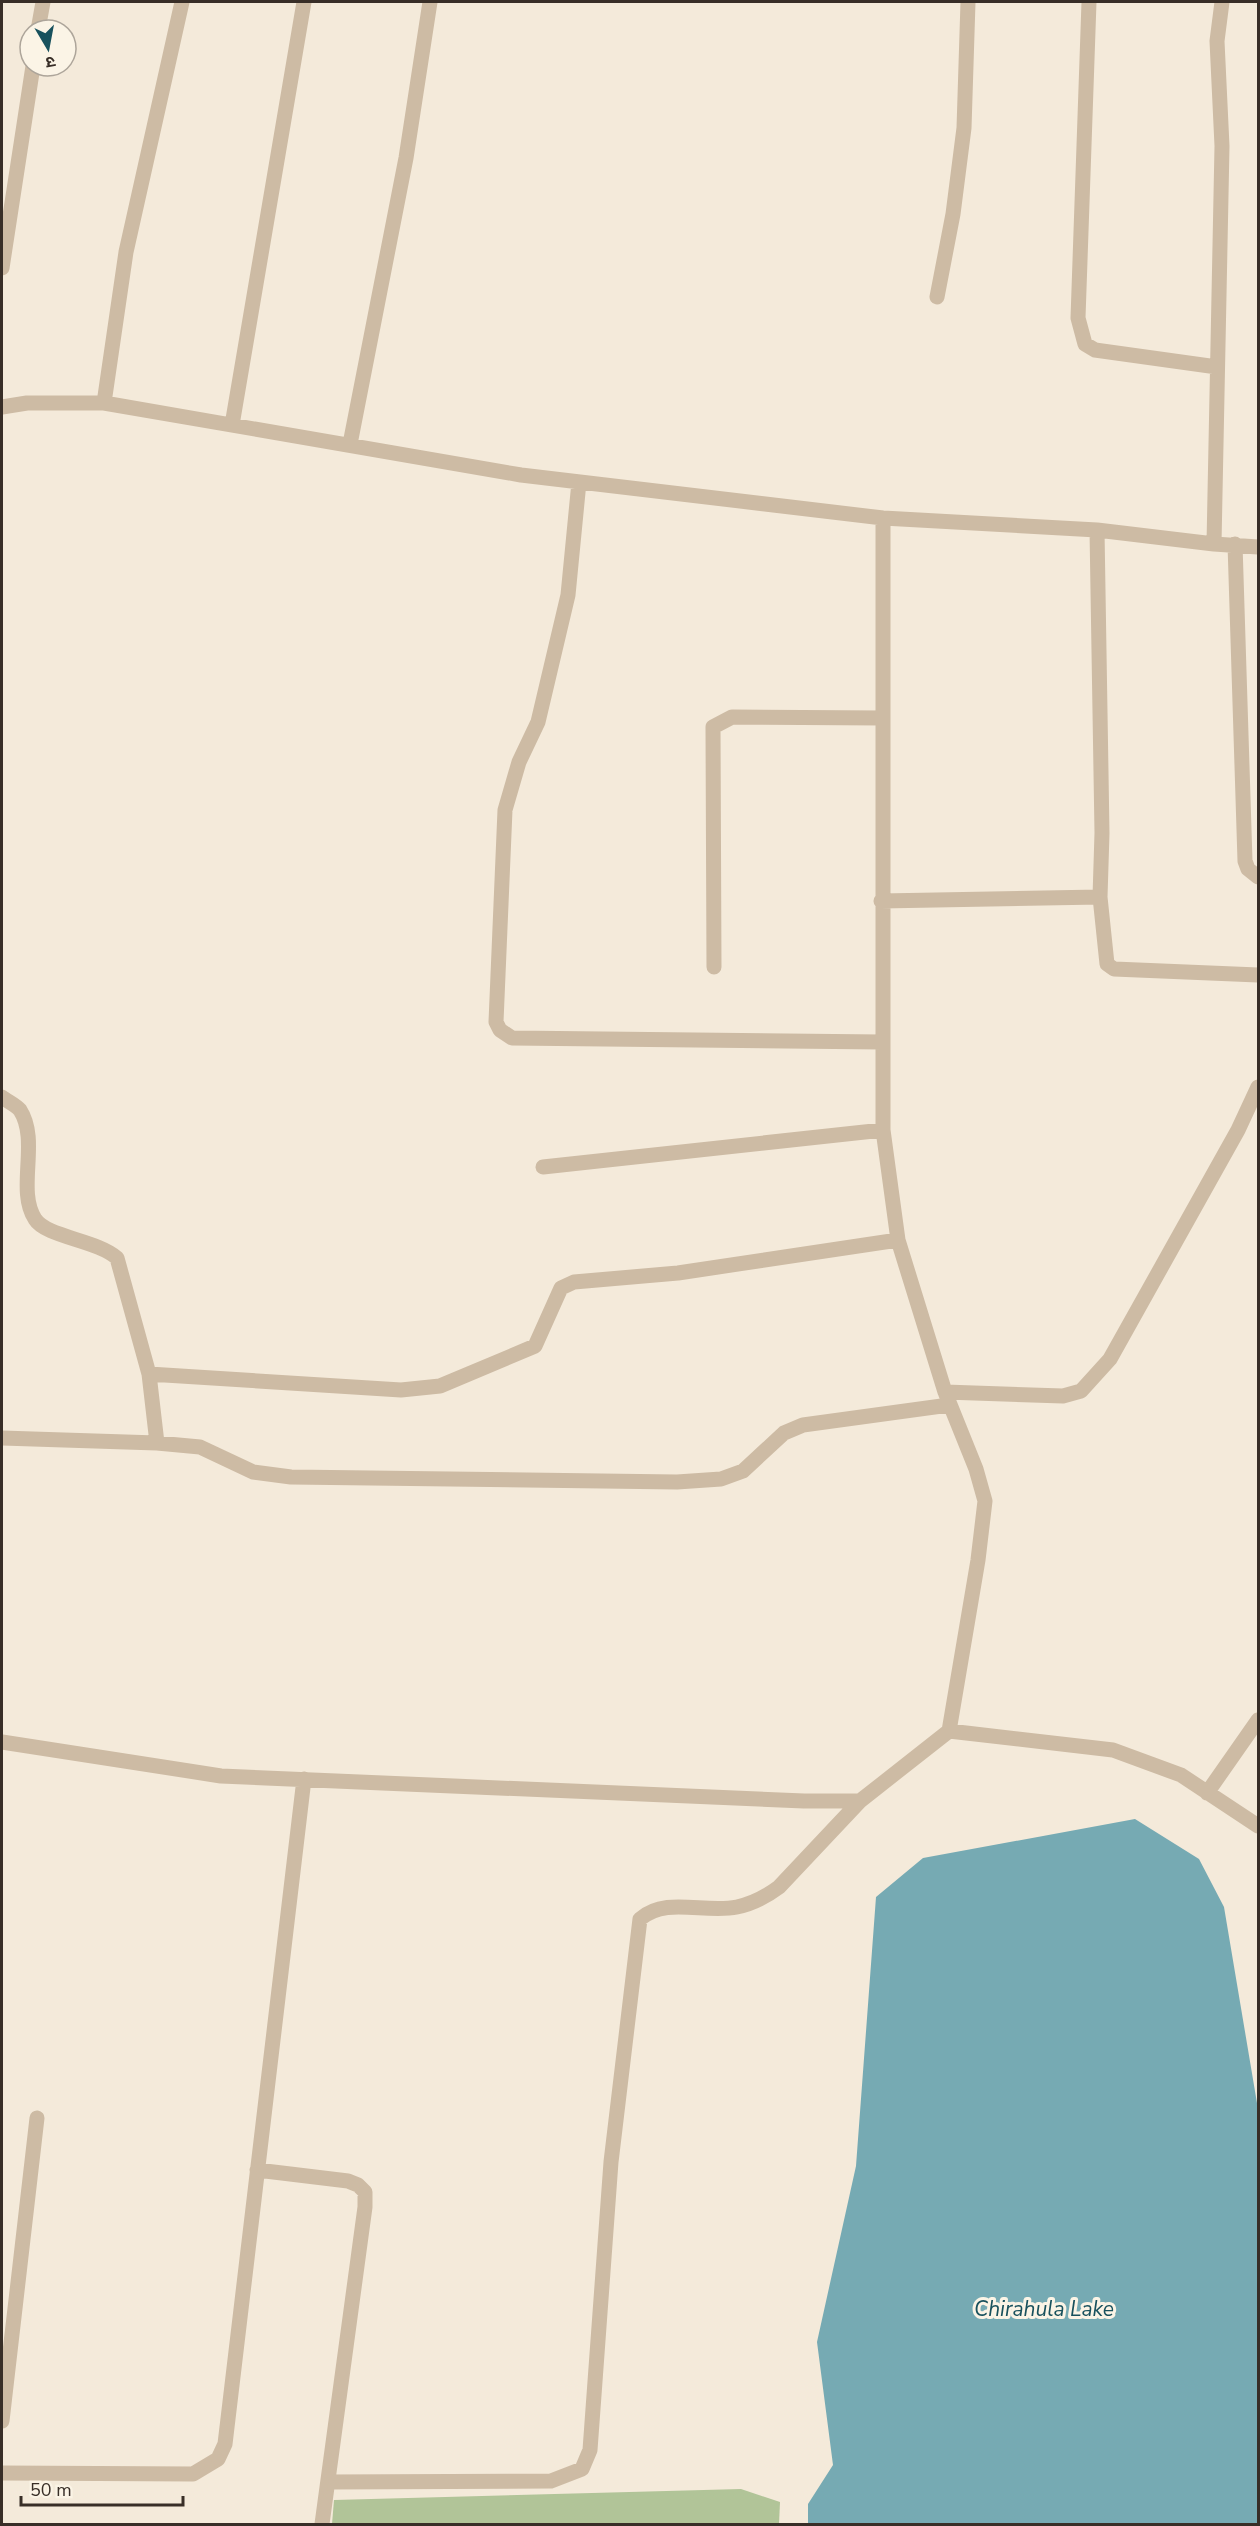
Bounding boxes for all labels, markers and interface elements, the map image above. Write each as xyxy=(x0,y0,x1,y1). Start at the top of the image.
north arrow xyxy=(18,18,78,78)
text: उ xyxy=(43,50,57,74)
water label: Chirahula Lake xyxy=(974,2295,1114,2323)
scale bar xyxy=(21,2469,183,2507)
text: 50 m xyxy=(30,2478,72,2502)

